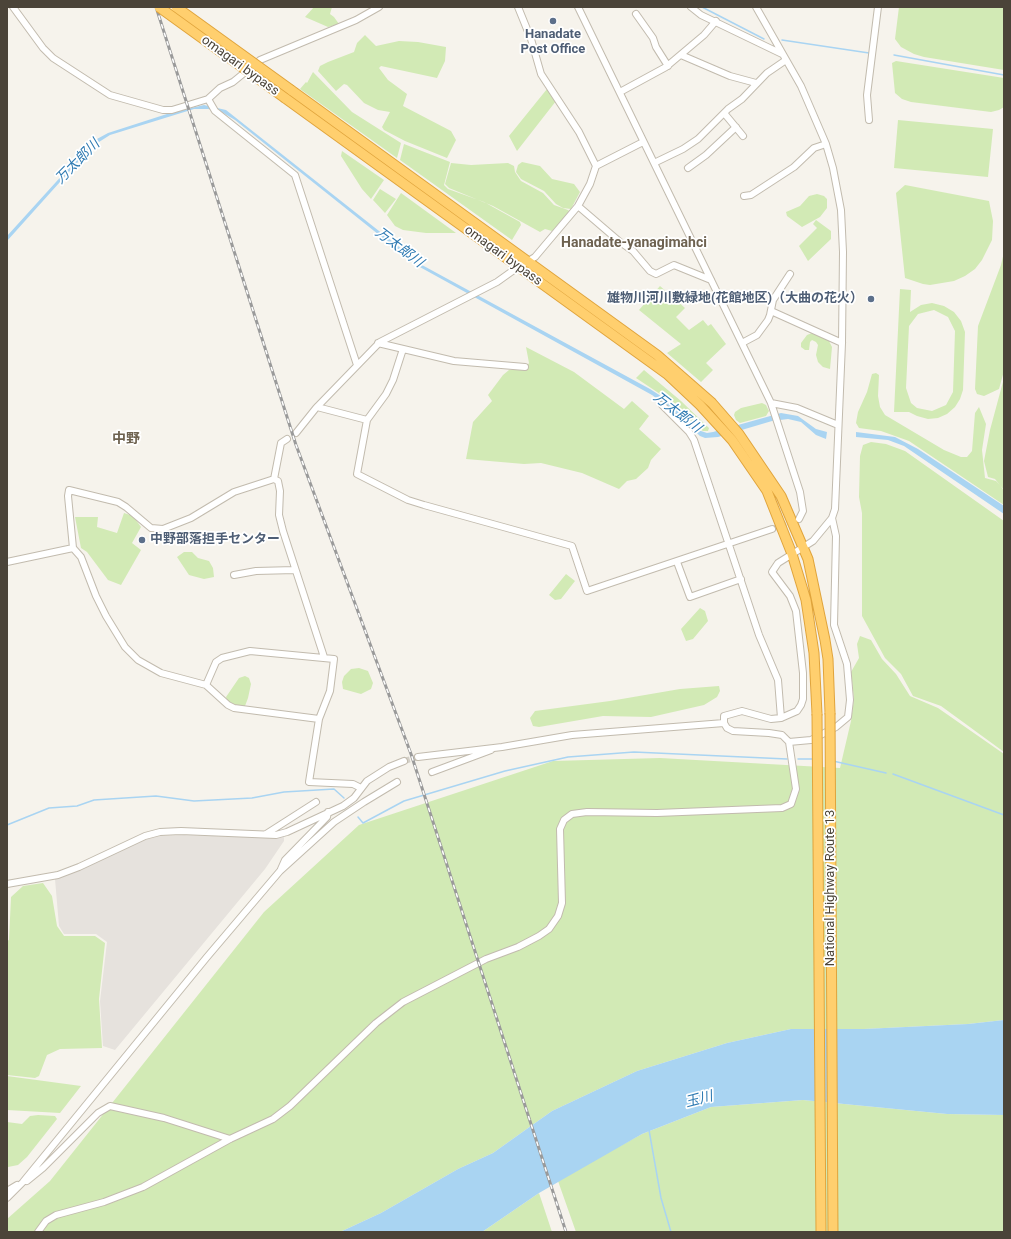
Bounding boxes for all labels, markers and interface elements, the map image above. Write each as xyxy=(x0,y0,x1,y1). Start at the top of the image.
marker: Hanadate Post Office xyxy=(548,16,558,26)
place label: Hanadate Post Office xyxy=(521,27,585,58)
street label: omagari bypass xyxy=(198,33,282,99)
water label: 万太郎川 xyxy=(52,136,104,188)
street label: omagari bypass xyxy=(461,223,545,289)
water label: 万太郎川 xyxy=(372,224,426,272)
district label: Hanadate-yanagimahci xyxy=(561,235,707,251)
place label: 雄物川河川敷緑地(花館地区)（大曲の花火） xyxy=(607,291,863,307)
marker: 雄物川河川敷緑地(花館地区)（大曲の花火） xyxy=(866,294,876,304)
water label: 万太郎川 xyxy=(650,389,704,437)
district label: 中野 xyxy=(112,431,140,447)
place label: 中野部落担手センター xyxy=(150,532,280,548)
marker: 中野部落担手センター xyxy=(137,535,147,545)
street label: National Highway Route 13 xyxy=(823,810,839,966)
water label: 玉川 xyxy=(683,1088,715,1112)

